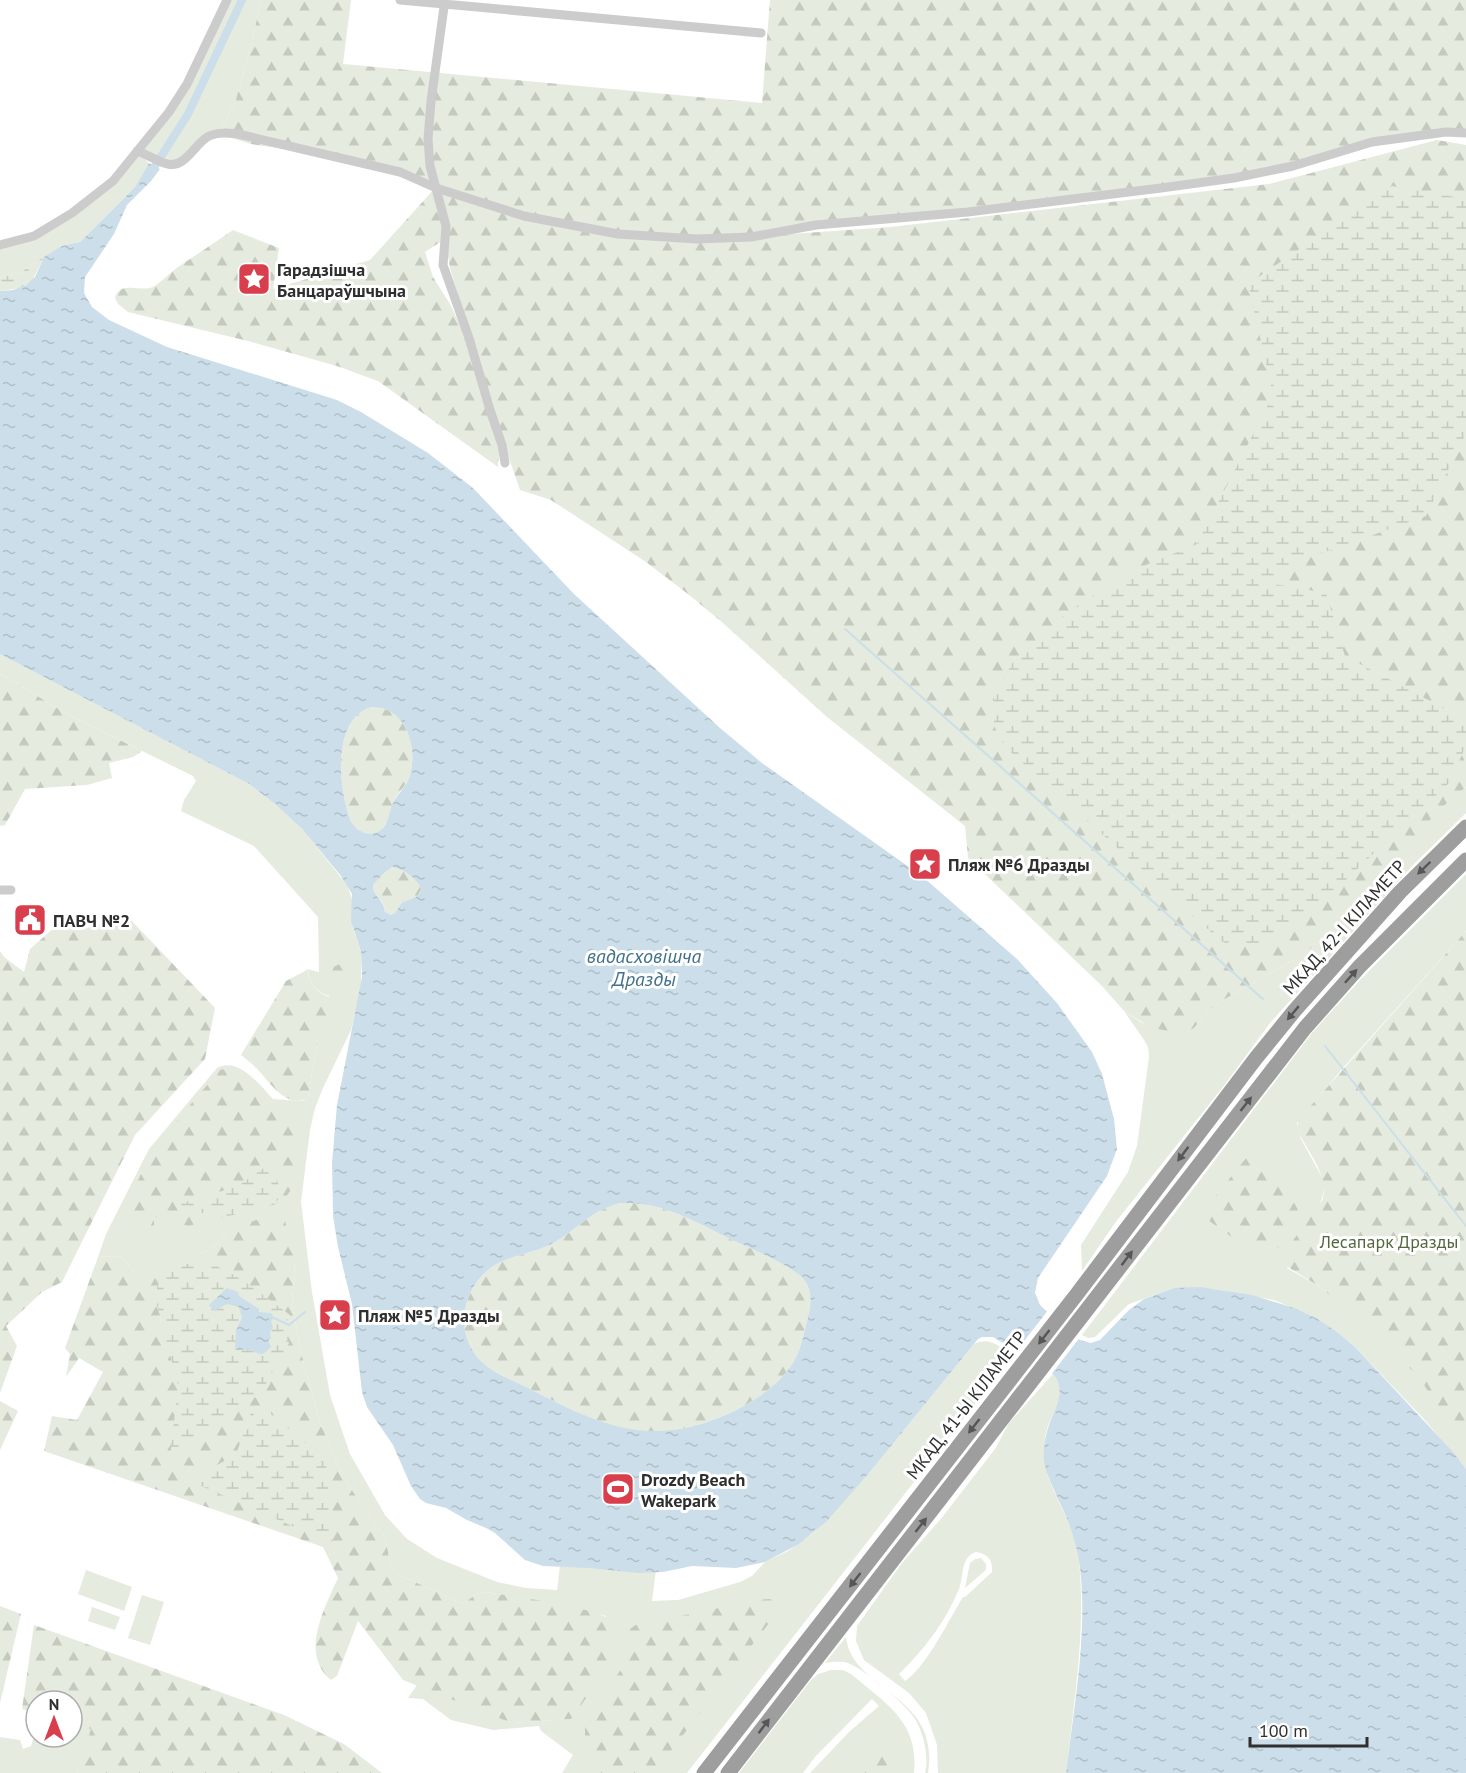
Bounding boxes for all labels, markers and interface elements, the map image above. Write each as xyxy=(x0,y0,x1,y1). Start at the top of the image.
place label: Гарадзішча Банцараўшчына xyxy=(277,258,406,302)
place icon: Гарадзішча Банцараўшчына xyxy=(236,261,272,297)
place icon: Пляж №6 Дразды xyxy=(907,846,943,882)
place label: Пляж №6 Дразды xyxy=(948,853,1090,876)
street label: МКАД, 42-І КІЛАМЕТР xyxy=(1278,855,1410,999)
one-way arrow xyxy=(1418,861,1432,875)
public building icon: ПАВЧ №2 xyxy=(12,902,48,938)
place label: ПАВЧ №2 xyxy=(53,909,130,932)
water label: вадасховішча Дразды xyxy=(587,943,701,992)
one-way arrow xyxy=(1344,968,1358,983)
one-way arrow xyxy=(1287,1005,1300,1020)
one-way arrow xyxy=(1240,1096,1252,1111)
one-way arrow xyxy=(1176,1146,1189,1162)
park label: Лесапарк Дразды xyxy=(1319,1230,1458,1253)
one-way arrow xyxy=(1121,1251,1133,1267)
place icon: Пляж №5 Дразды xyxy=(317,1297,353,1333)
place label: Пляж №5 Дразды xyxy=(358,1304,500,1327)
street label: МКАД, 41-Ы КІЛАМЕТР xyxy=(901,1326,1031,1484)
one-way arrow xyxy=(1037,1329,1050,1345)
one-way arrow xyxy=(969,1419,981,1434)
place label: Drozdy Beach Wakepark xyxy=(641,1468,745,1512)
sports icon: Drozdy Beach Wakepark xyxy=(600,1471,636,1507)
one-way arrow xyxy=(914,1517,927,1533)
one-way arrow xyxy=(849,1573,861,1588)
north arrow xyxy=(24,1689,84,1749)
text: N xyxy=(49,1694,59,1714)
scale bar xyxy=(1250,1710,1367,1748)
one-way arrow xyxy=(758,1718,770,1734)
text: 100 m xyxy=(1259,1719,1308,1742)

